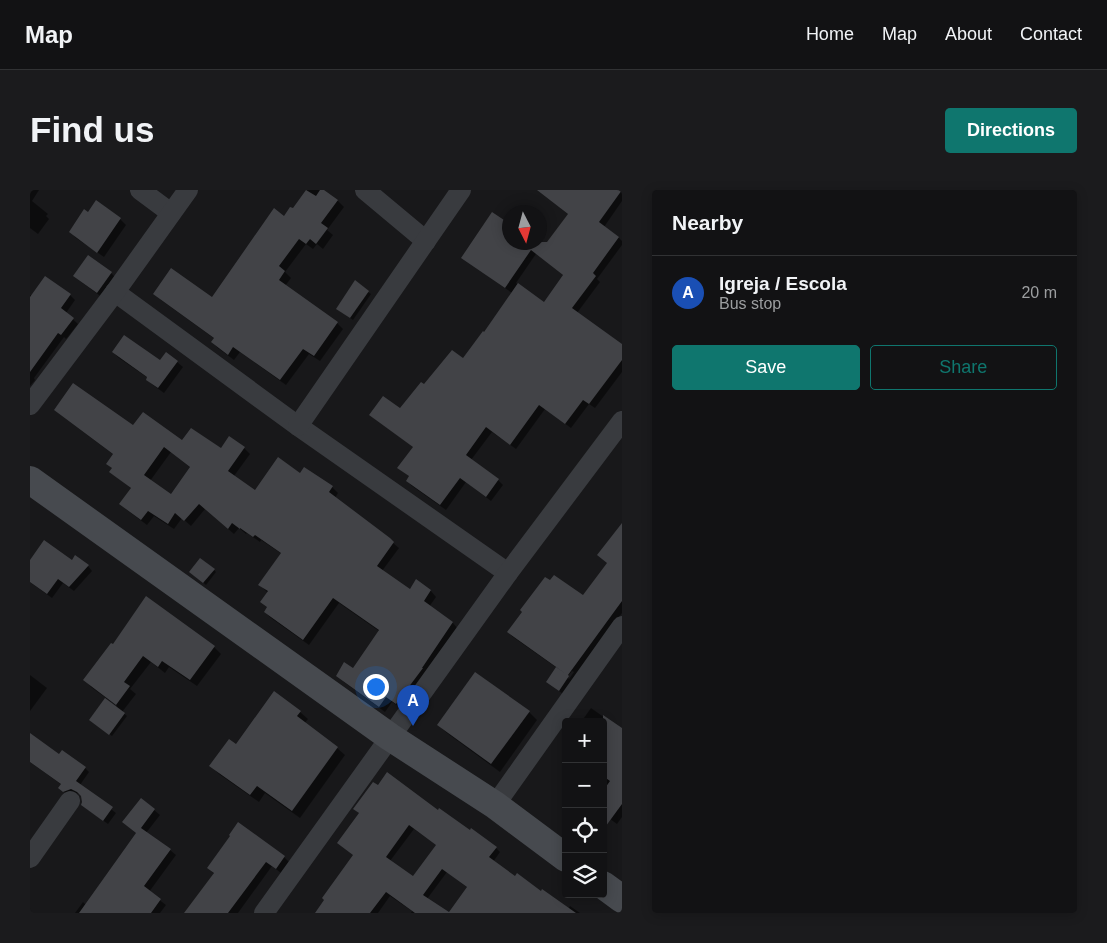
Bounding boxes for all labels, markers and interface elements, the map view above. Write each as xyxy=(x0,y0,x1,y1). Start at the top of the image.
text: Map xyxy=(25,21,73,48)
text: Home xyxy=(806,24,854,44)
text: Map xyxy=(882,24,917,44)
text: About xyxy=(945,24,992,44)
text: Contact xyxy=(1020,24,1082,44)
button: Directions xyxy=(945,108,1077,153)
text: Find us xyxy=(30,110,154,149)
north arrow xyxy=(502,205,547,250)
text: Nearby xyxy=(672,211,743,234)
text: Igreja / Escola xyxy=(719,273,847,294)
text: A xyxy=(682,284,694,301)
text: 20 m xyxy=(1021,284,1057,301)
text: Bus stop xyxy=(719,295,781,312)
button: Save xyxy=(672,345,860,390)
button: Share xyxy=(870,345,1057,390)
your location xyxy=(363,674,389,700)
pin: A xyxy=(397,685,429,726)
map controls xyxy=(562,718,607,898)
button: + xyxy=(562,718,607,763)
button: − xyxy=(562,763,607,808)
button: locate xyxy=(562,808,607,853)
button: layers xyxy=(562,853,607,898)

